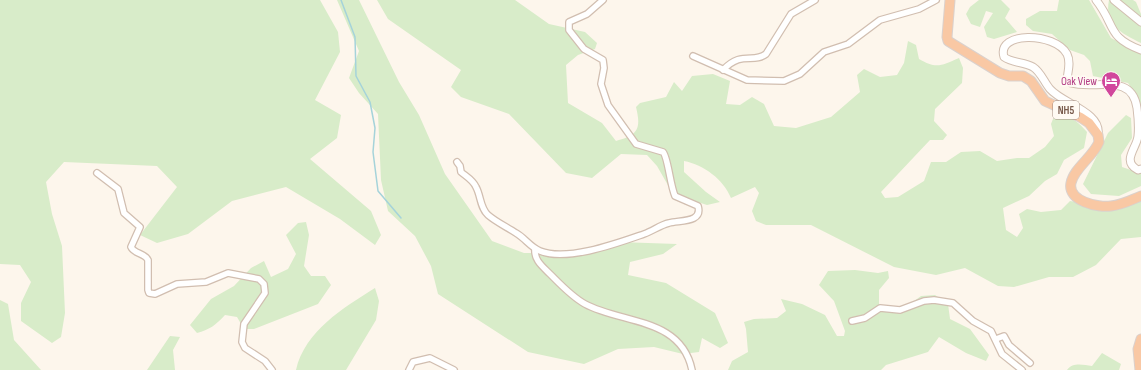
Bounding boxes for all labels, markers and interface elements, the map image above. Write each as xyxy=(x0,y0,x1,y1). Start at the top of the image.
hotel icon: Oak View xyxy=(1100,70,1122,98)
place label: Oak View xyxy=(1061,74,1097,89)
road number: NH5 xyxy=(1053,101,1079,119)

